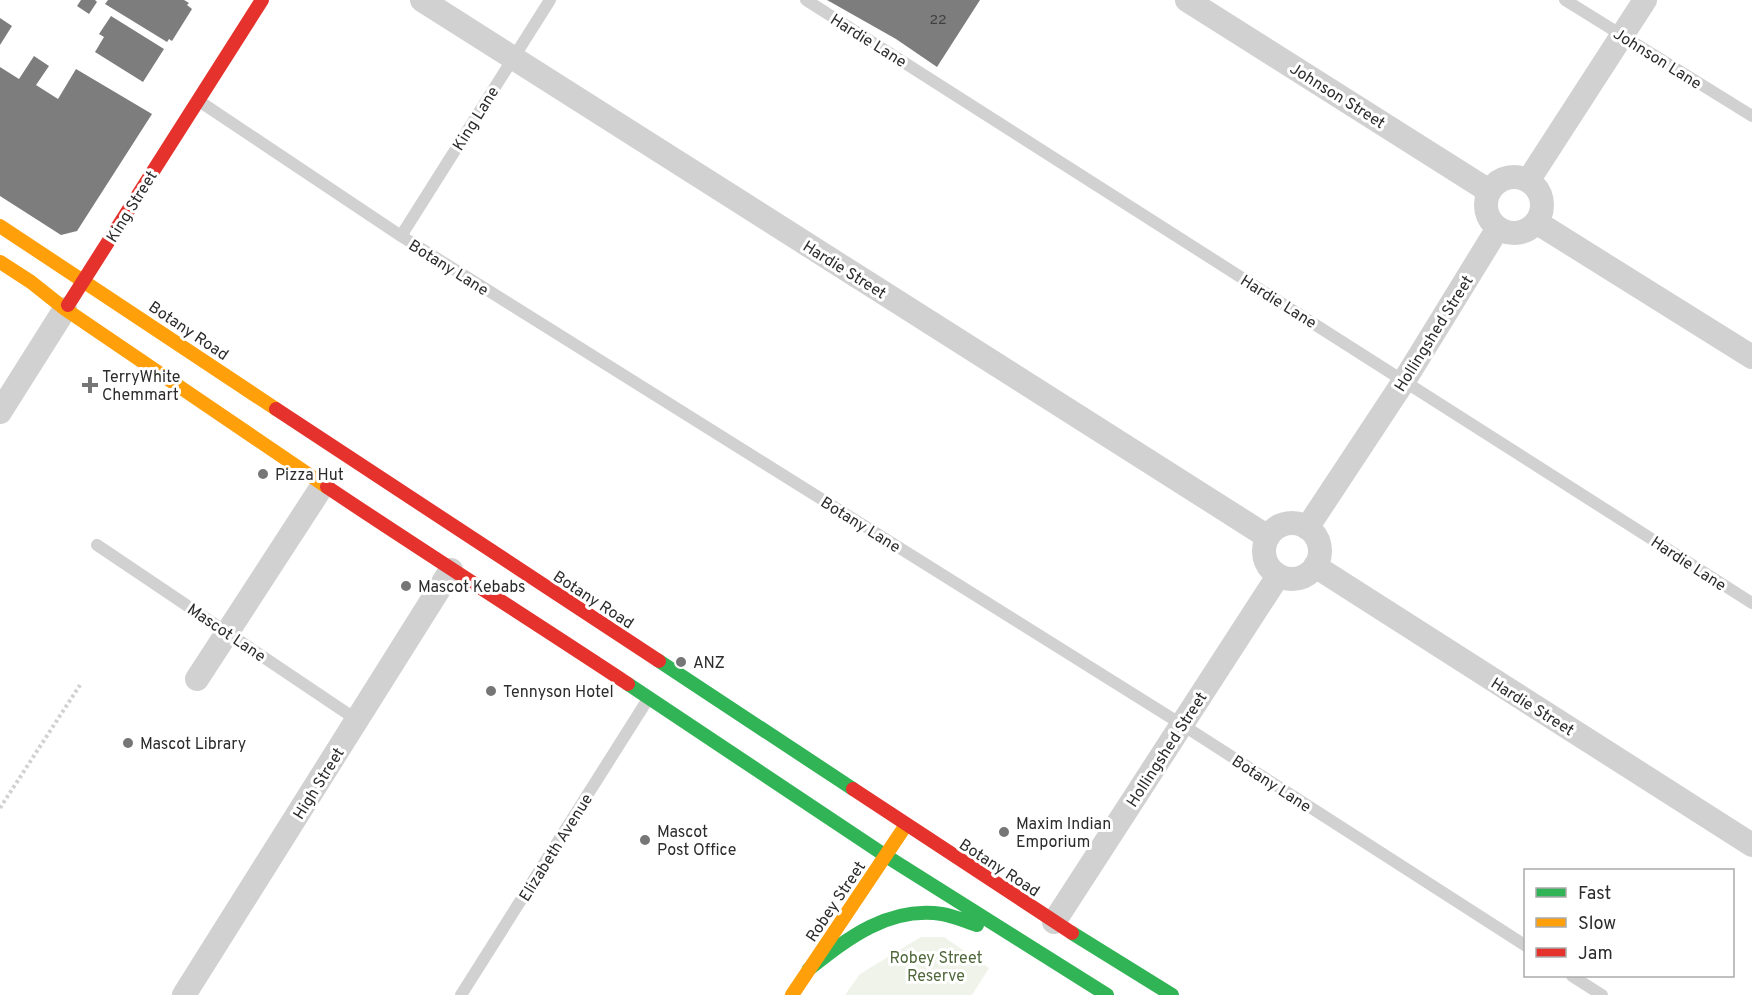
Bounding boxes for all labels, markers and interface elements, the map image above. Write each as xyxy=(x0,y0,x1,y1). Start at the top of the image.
street label: Hardie Lane xyxy=(826,10,910,73)
house number: 22 xyxy=(929,12,947,29)
street label: Johnson Lane xyxy=(1609,25,1705,95)
street label: Johnson Street xyxy=(1285,59,1388,134)
street label: King Lane xyxy=(449,83,504,155)
street label: King Street xyxy=(103,168,163,247)
street label: Botany Lane xyxy=(404,236,492,301)
street label: Hardie Street xyxy=(799,237,889,304)
street label: Hardie Lane xyxy=(1236,271,1320,334)
street label: Hollingshed Street xyxy=(1391,272,1478,396)
street label: Botany Road xyxy=(144,298,232,366)
place label: TerryWhite Chemmart xyxy=(102,368,180,406)
marker: TerryWhite Chemmart xyxy=(83,378,97,392)
place label: Pizza Hut xyxy=(275,466,344,486)
marker: Pizza Hut xyxy=(256,467,270,481)
street label: Botany Lane xyxy=(816,493,904,558)
street label: Hardie Lane xyxy=(1646,533,1729,596)
street label: Botany Road xyxy=(549,567,637,634)
place label: Mascot Kebabs xyxy=(418,578,526,598)
marker: Mascot Kebabs xyxy=(399,579,413,593)
street label: Mascot Lane xyxy=(183,600,269,667)
place label: ANZ xyxy=(693,654,725,674)
marker: ANZ xyxy=(674,655,688,669)
street label: Hardie Street xyxy=(1487,674,1577,741)
place label: Tennyson Hotel xyxy=(503,683,614,703)
marker: Tennyson Hotel xyxy=(484,684,498,698)
street label: Hollingshed Street xyxy=(1123,689,1212,811)
place label: Mascot Library xyxy=(140,735,246,755)
marker: Mascot Library xyxy=(121,736,135,750)
street label: High Street xyxy=(290,744,350,824)
street label: Botany Lane xyxy=(1227,752,1314,818)
street label: Elizabeth Avenue xyxy=(516,790,598,906)
place label: Maxim Indian Emporium xyxy=(1016,815,1111,853)
place label: Mascot Post Office xyxy=(657,823,736,861)
marker: Maxim Indian Emporium xyxy=(997,825,1011,839)
marker: Mascot Post Office xyxy=(638,833,652,847)
street label: Botany Road xyxy=(955,835,1043,902)
street label: Robey Street xyxy=(802,858,871,946)
legend xyxy=(1524,869,1734,977)
text: Fast xyxy=(1578,883,1611,906)
text: Slow xyxy=(1578,913,1616,936)
text: Jam xyxy=(1578,943,1613,966)
park label: Robey Street Reserve xyxy=(890,949,982,987)

